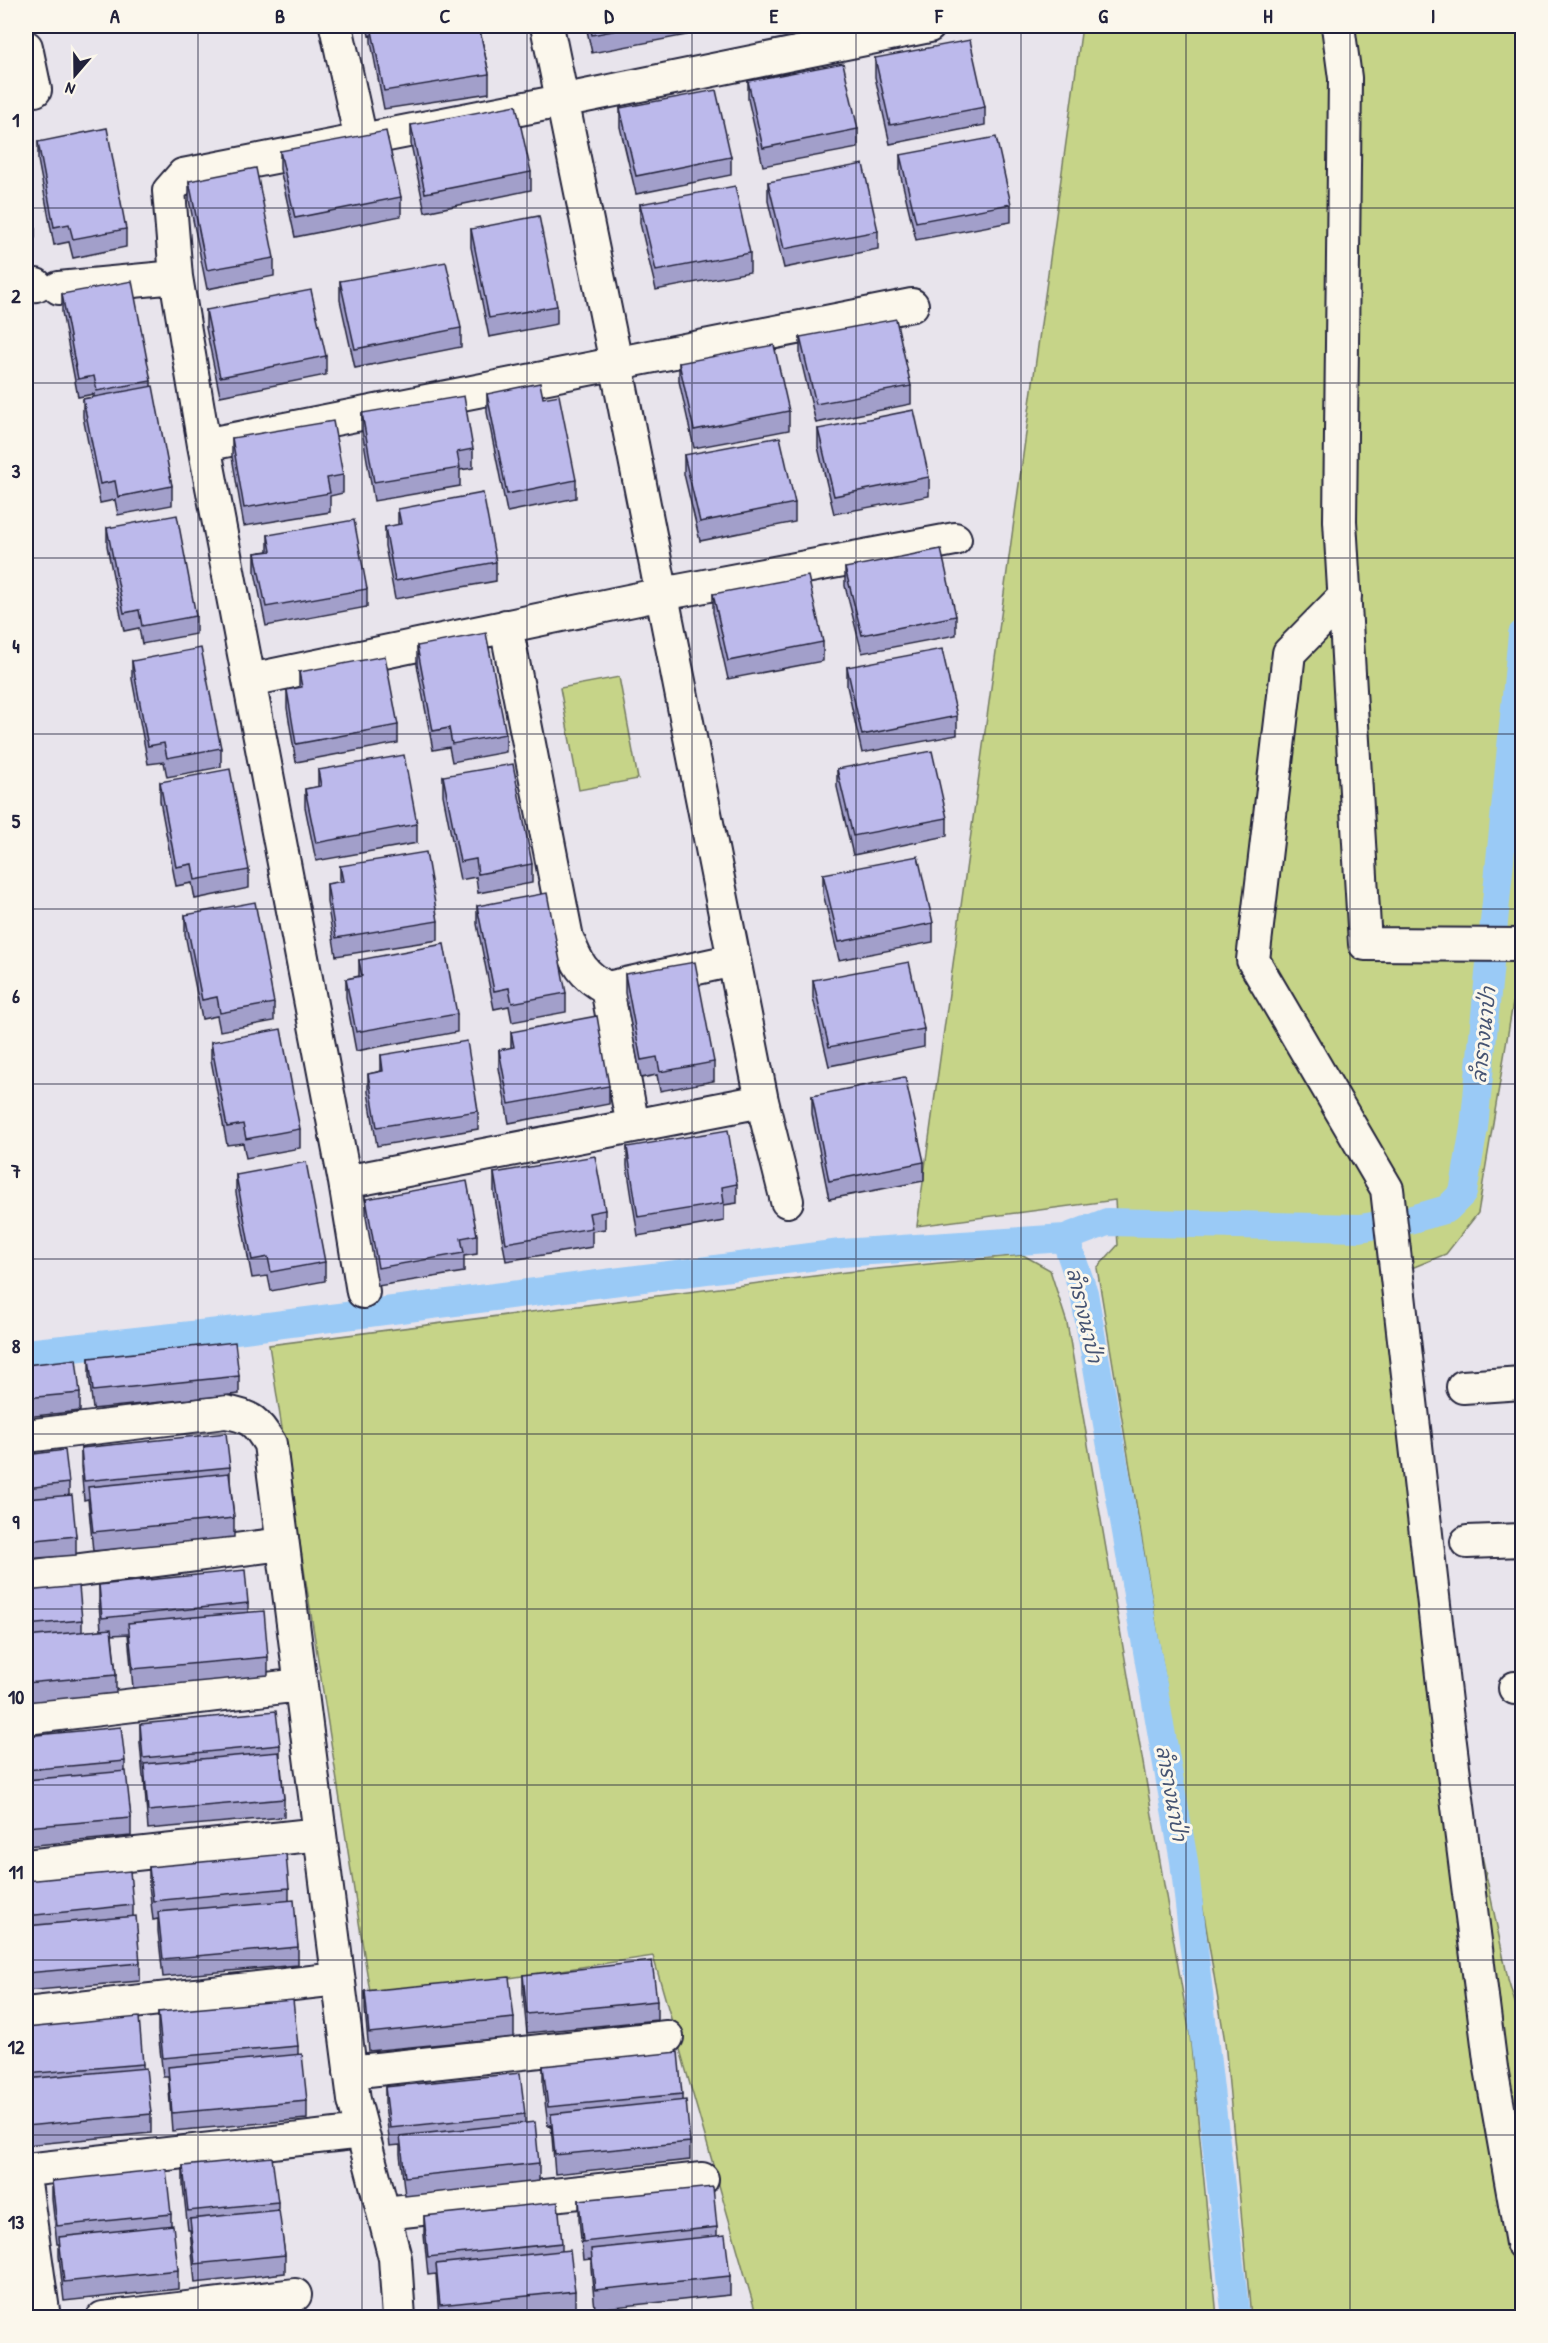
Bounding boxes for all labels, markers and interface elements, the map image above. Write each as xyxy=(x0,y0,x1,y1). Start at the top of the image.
text: A xyxy=(110,2,120,29)
text: B xyxy=(275,2,285,29)
text: C xyxy=(440,2,451,29)
text: D xyxy=(604,2,614,29)
text: E xyxy=(770,2,779,29)
text: F xyxy=(934,2,944,29)
text: G xyxy=(1098,2,1108,29)
text: H xyxy=(1263,2,1273,29)
text: I xyxy=(1431,2,1435,29)
north arrow xyxy=(45,45,105,105)
text: N xyxy=(62,77,78,101)
text: 1 xyxy=(12,106,20,133)
text: 2 xyxy=(11,282,21,309)
text: 3 xyxy=(12,457,21,484)
text: 4 xyxy=(12,632,20,659)
text: 5 xyxy=(12,807,21,834)
text: 6 xyxy=(12,982,20,1009)
water label: ลำรางนาป่า xyxy=(1465,985,1502,1084)
text: 7 xyxy=(10,1157,21,1184)
water label: ลำรางนาป่า xyxy=(1061,1265,1109,1366)
text: 8 xyxy=(12,1332,21,1359)
text: 9 xyxy=(12,1508,20,1535)
text: 10 xyxy=(8,1683,24,1710)
water label: ลำรางนาป่า xyxy=(1150,1743,1194,1844)
text: 11 xyxy=(9,1858,23,1885)
text: 12 xyxy=(8,2033,25,2060)
text: 13 xyxy=(8,2208,24,2235)

